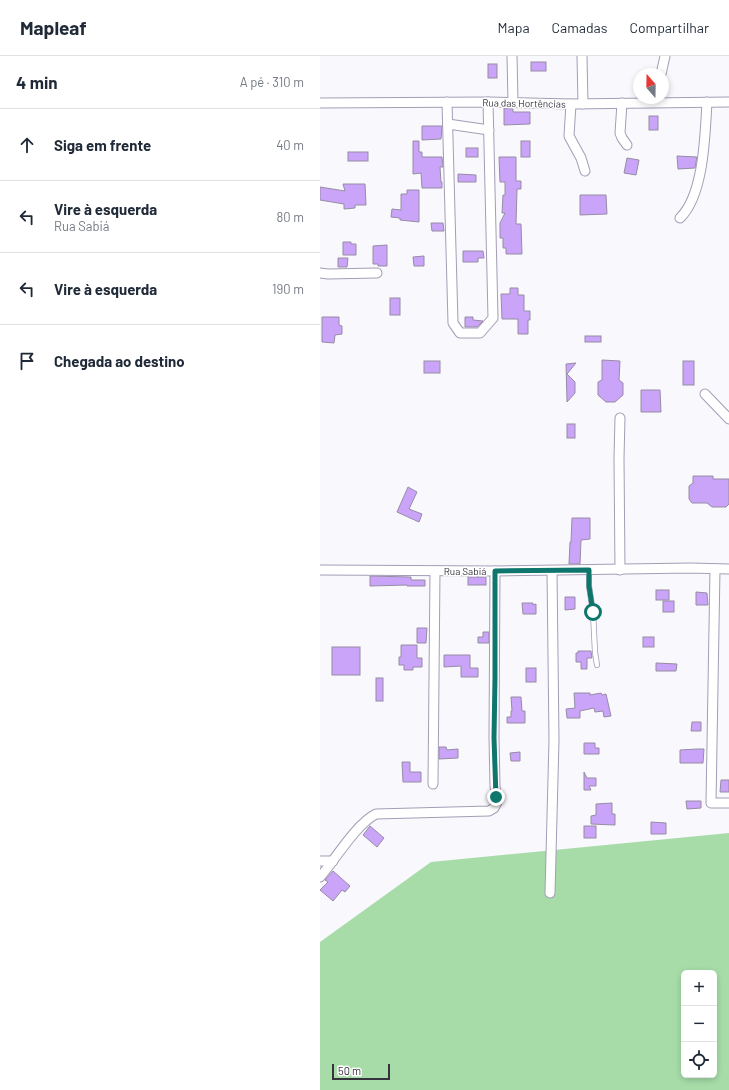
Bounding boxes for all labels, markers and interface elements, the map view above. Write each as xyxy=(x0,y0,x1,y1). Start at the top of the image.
text: Mapleaf xyxy=(20,16,87,39)
text: Mapa xyxy=(498,19,530,36)
text: Camadas xyxy=(552,19,607,36)
text: Compartilhar xyxy=(629,19,709,36)
north arrow xyxy=(633,68,669,104)
text: 4 min xyxy=(16,72,58,92)
text: A pé · 310 m xyxy=(240,74,304,90)
street label: Rua das Hortências xyxy=(482,96,566,110)
icon: ahead xyxy=(16,134,38,156)
text: Siga em frente xyxy=(54,136,151,154)
text: 40 m xyxy=(276,137,304,153)
text: Vire à esquerda xyxy=(54,200,157,218)
icon: left xyxy=(16,206,38,228)
text: 80 m xyxy=(277,209,304,225)
text: Rua Sabiá xyxy=(54,218,109,234)
icon: left xyxy=(16,278,38,300)
text: Vire à esquerda xyxy=(54,280,157,298)
text: 190 m xyxy=(272,281,304,297)
icon: arrive xyxy=(16,350,38,372)
text: Chegada ao destino xyxy=(54,352,185,370)
street label: Rua Sabiá xyxy=(444,565,486,577)
route start xyxy=(584,603,602,621)
route end xyxy=(487,788,505,806)
map controls xyxy=(681,970,717,1078)
button: + xyxy=(681,970,717,1006)
button: − xyxy=(681,1006,717,1042)
button: locate xyxy=(681,1042,717,1078)
scale bar xyxy=(332,1062,390,1081)
text: 50 m xyxy=(338,1064,361,1077)

